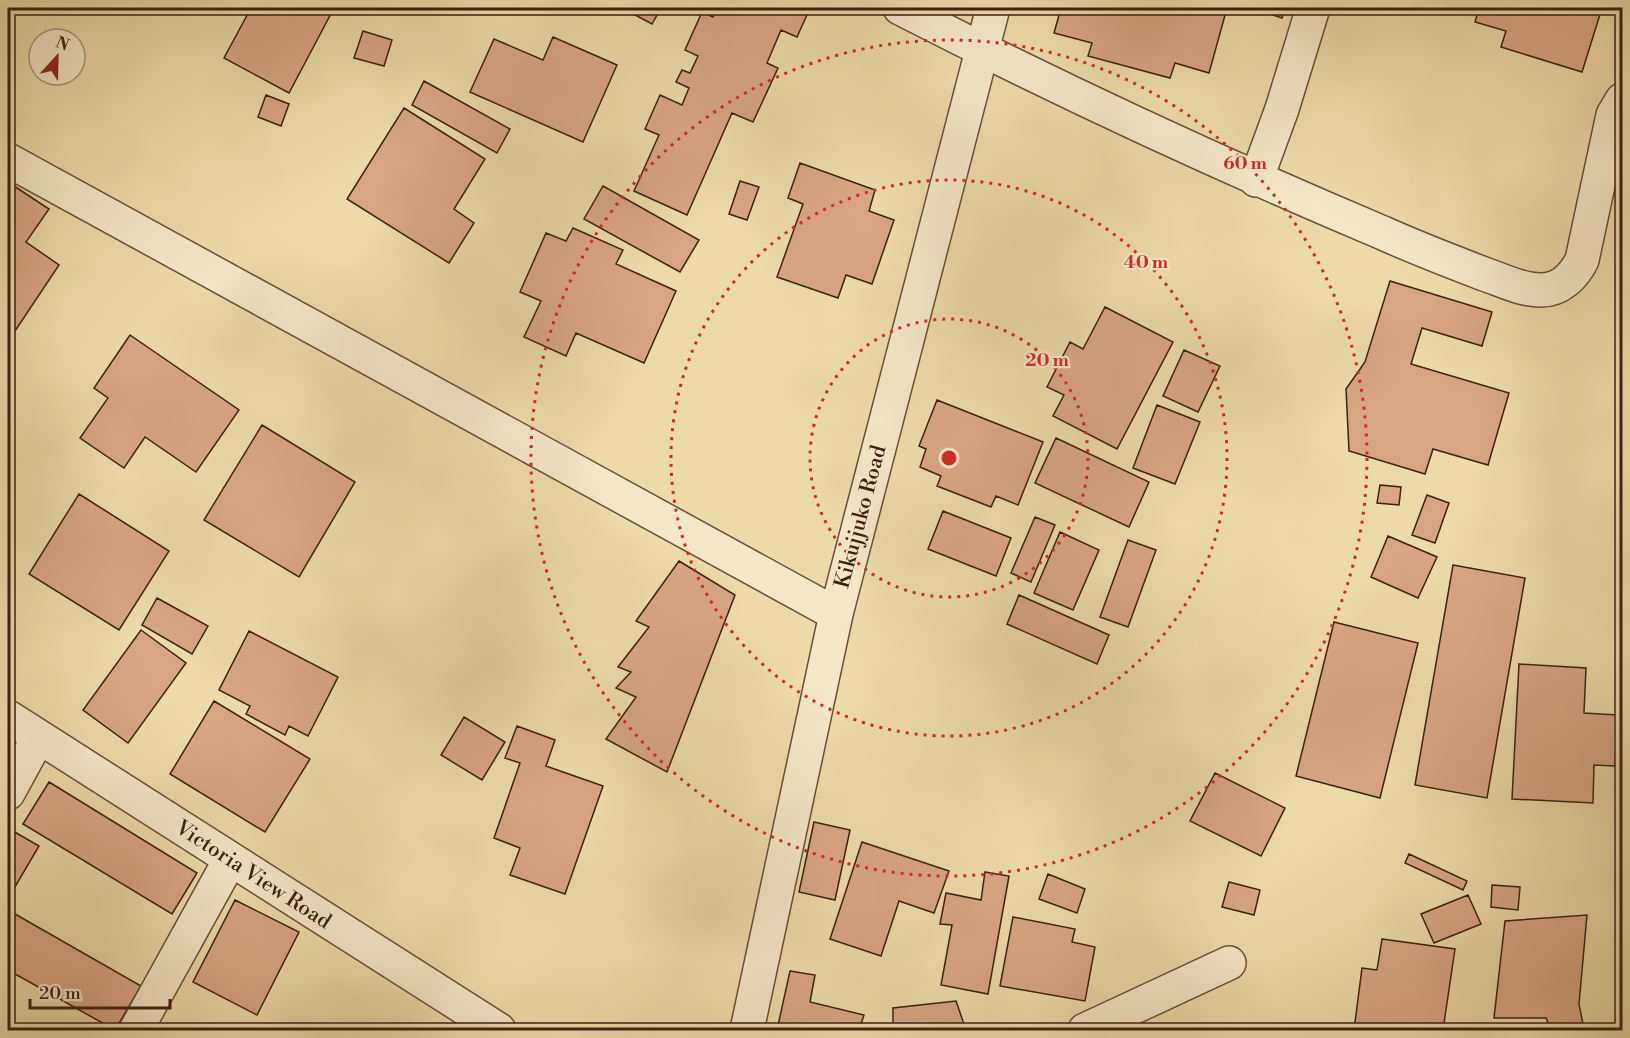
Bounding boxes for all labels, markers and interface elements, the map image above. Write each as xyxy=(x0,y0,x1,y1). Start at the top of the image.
north arrow xyxy=(27,27,87,87)
text: N xyxy=(53,32,72,56)
text: 60 m xyxy=(1223,152,1267,175)
text: 40 m xyxy=(1124,251,1169,274)
text: 20 m xyxy=(1025,349,1069,372)
street label: Kikujjuko Road xyxy=(829,442,893,591)
centre of rings xyxy=(939,448,959,468)
street label: Victoria View Road xyxy=(169,814,336,935)
scale bar xyxy=(30,972,170,1010)
text: 20 m xyxy=(39,982,81,1005)

